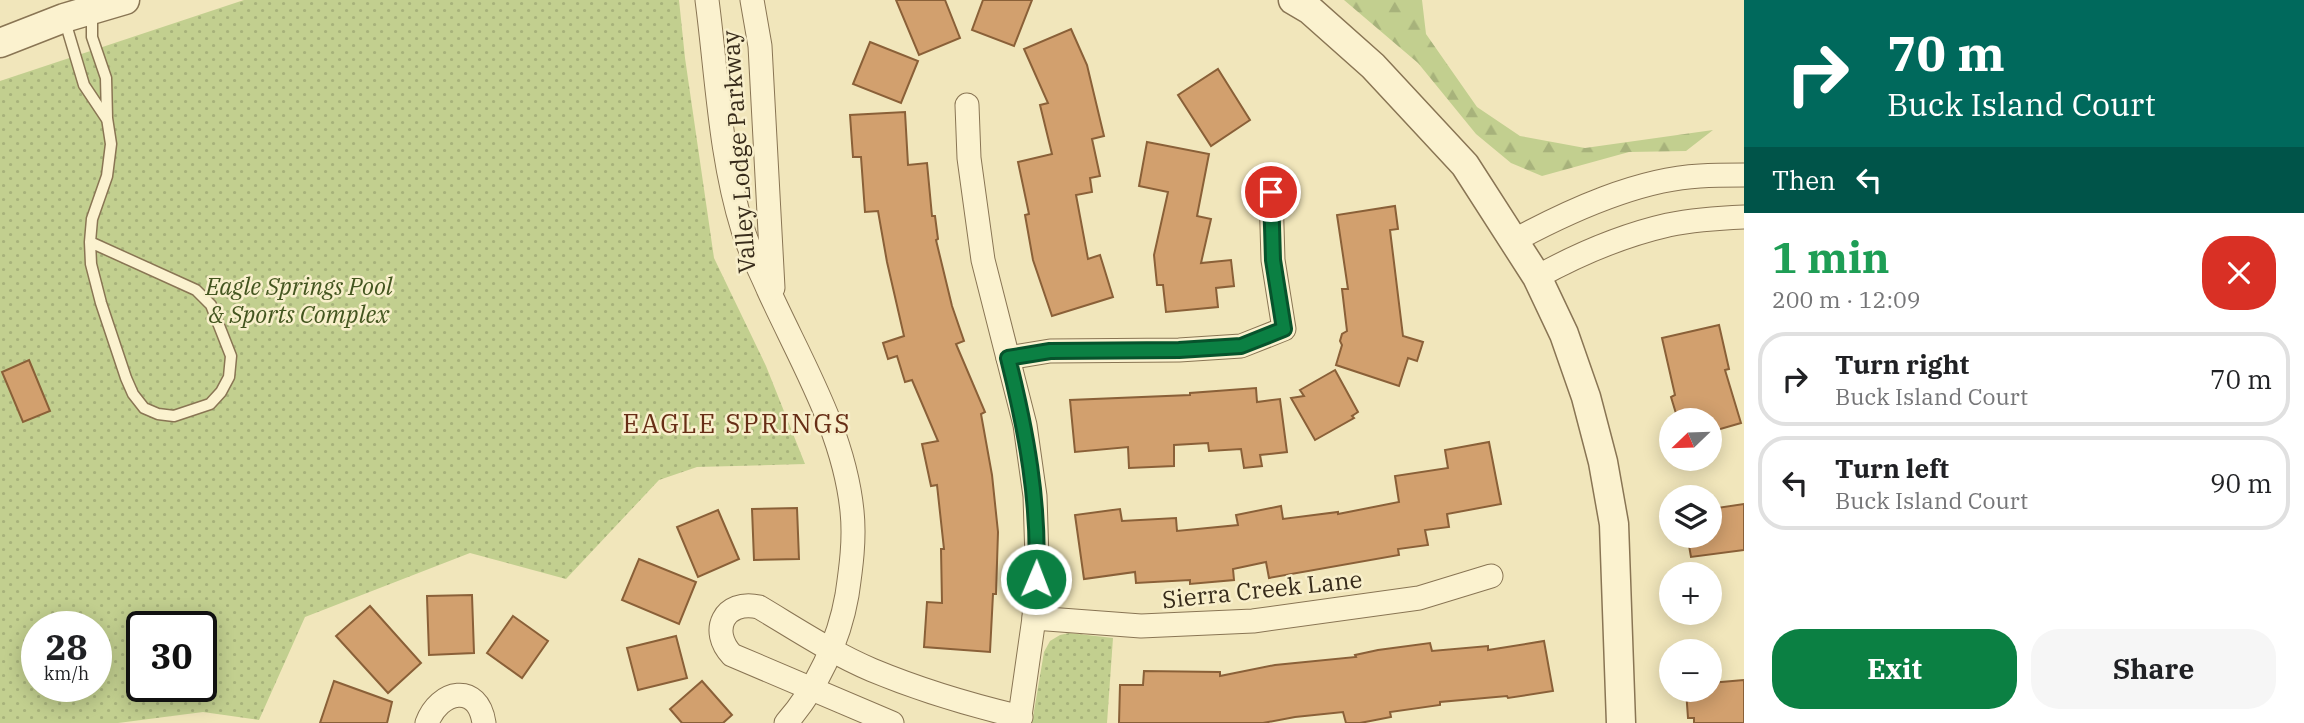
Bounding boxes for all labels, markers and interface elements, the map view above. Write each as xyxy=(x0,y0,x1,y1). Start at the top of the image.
text: 70 m xyxy=(1887,21,2005,84)
icon: right xyxy=(1772,28,1863,119)
street label: Valley Lodge Parkway xyxy=(714,29,762,275)
text: Buck Island Court xyxy=(1887,83,2156,125)
icon: left xyxy=(1850,161,1888,199)
pin xyxy=(1241,162,1301,222)
text: Then xyxy=(1772,163,1836,197)
icon: arrive xyxy=(1252,173,1290,211)
text: 1 min xyxy=(1772,230,1890,285)
button: close xyxy=(2202,236,2276,310)
park label: Eagle Springs Pool & Sports Complex xyxy=(204,270,394,330)
text: 200 m · 12:09 xyxy=(1772,284,1921,314)
text: Turn right xyxy=(1835,347,1969,381)
icon: right xyxy=(1776,360,1814,398)
text: 70 m xyxy=(2210,362,2272,396)
text: Buck Island Court xyxy=(1835,381,2028,411)
district label: EAGLE SPRINGS xyxy=(622,406,852,440)
north arrow xyxy=(1659,408,1722,471)
map controls xyxy=(1659,408,1722,702)
text: Turn left xyxy=(1835,451,1949,485)
icon: left xyxy=(1776,464,1814,502)
text: 90 m xyxy=(2210,466,2272,500)
button: layers xyxy=(1659,485,1722,548)
text: Buck Island Court xyxy=(1835,485,2028,515)
position arrow xyxy=(999,542,1073,616)
button: + xyxy=(1659,562,1722,625)
street label: Sierra Creek Lane xyxy=(1160,563,1364,615)
speed limit sign: 30 xyxy=(126,611,217,702)
text: 28 xyxy=(45,624,88,670)
button: Exit xyxy=(1772,629,2017,709)
button: Share xyxy=(2031,629,2276,709)
button: − xyxy=(1659,639,1722,702)
text: km/h xyxy=(44,662,89,685)

